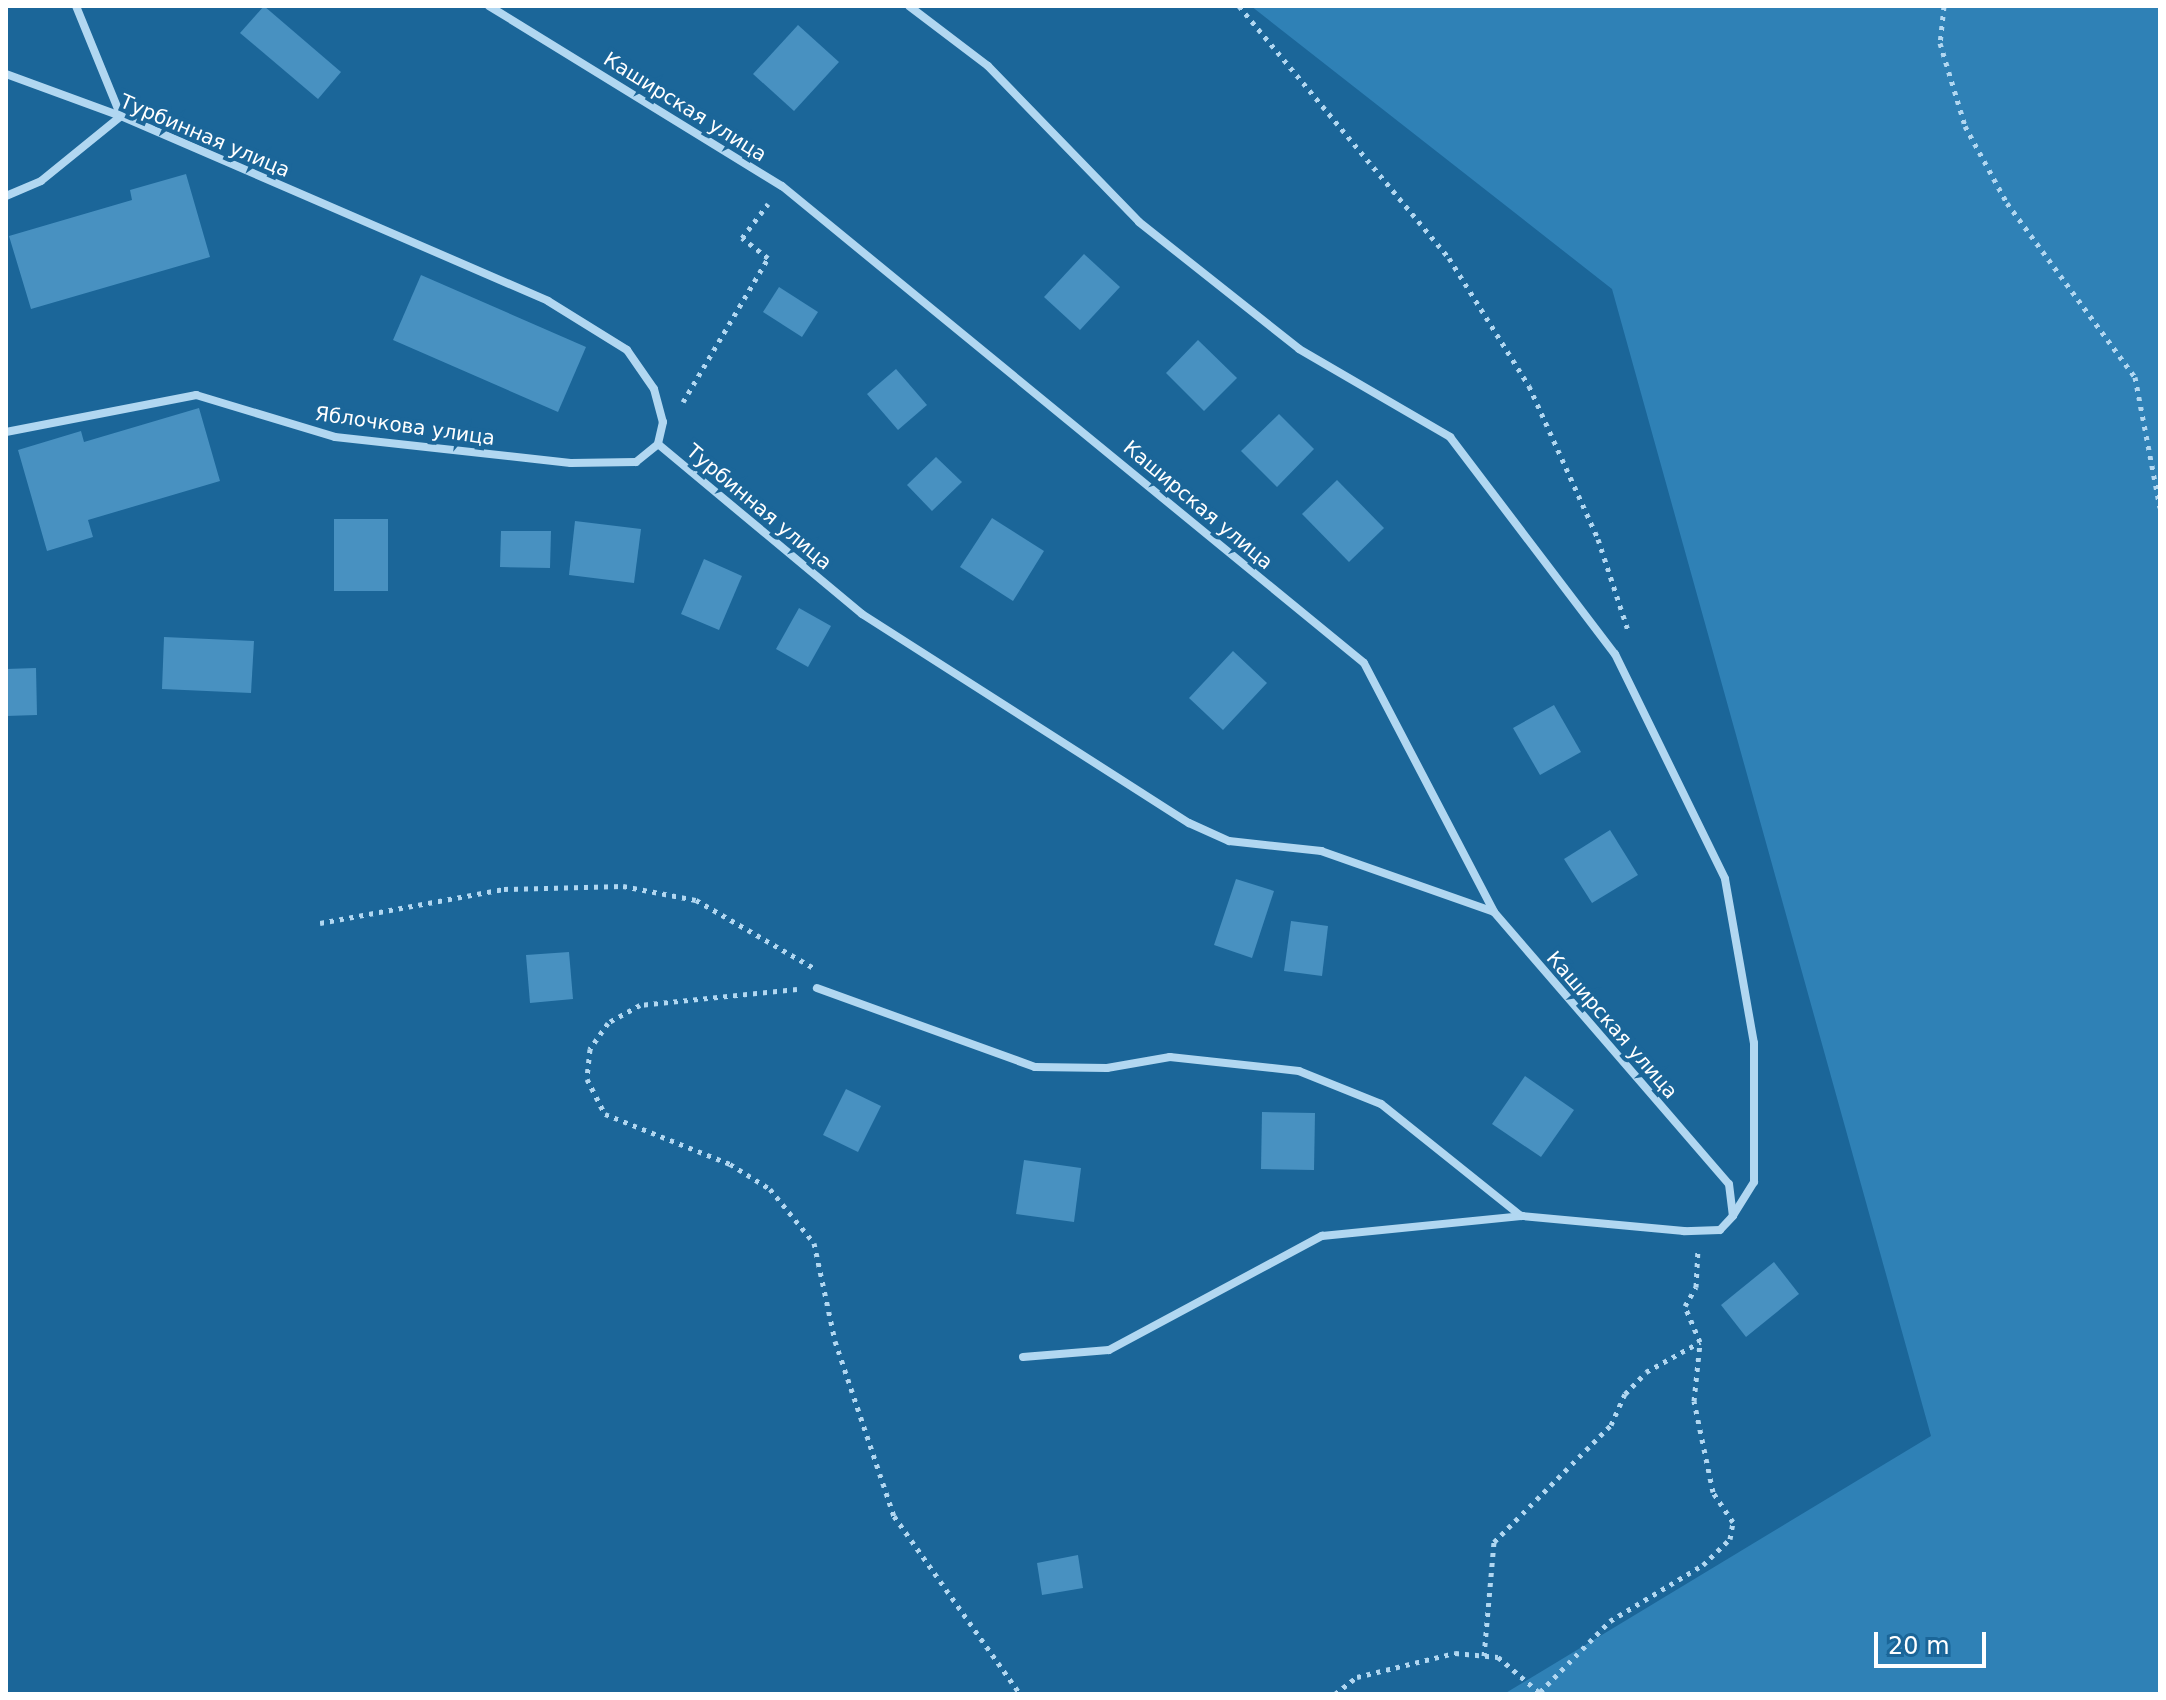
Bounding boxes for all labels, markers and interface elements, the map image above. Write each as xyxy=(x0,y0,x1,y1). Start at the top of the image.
street label: Каширская улица xyxy=(599,47,771,167)
street label: Турбинная улица xyxy=(116,89,294,183)
street label: Яблочкова улица xyxy=(314,402,496,450)
street label: Каширская улица xyxy=(1118,435,1278,575)
street label: Турбинная улица xyxy=(681,439,837,575)
street label: Каширская улица xyxy=(1541,946,1683,1104)
scale bar xyxy=(1878,1616,1990,1666)
text: 20 m xyxy=(1888,1632,1950,1660)

